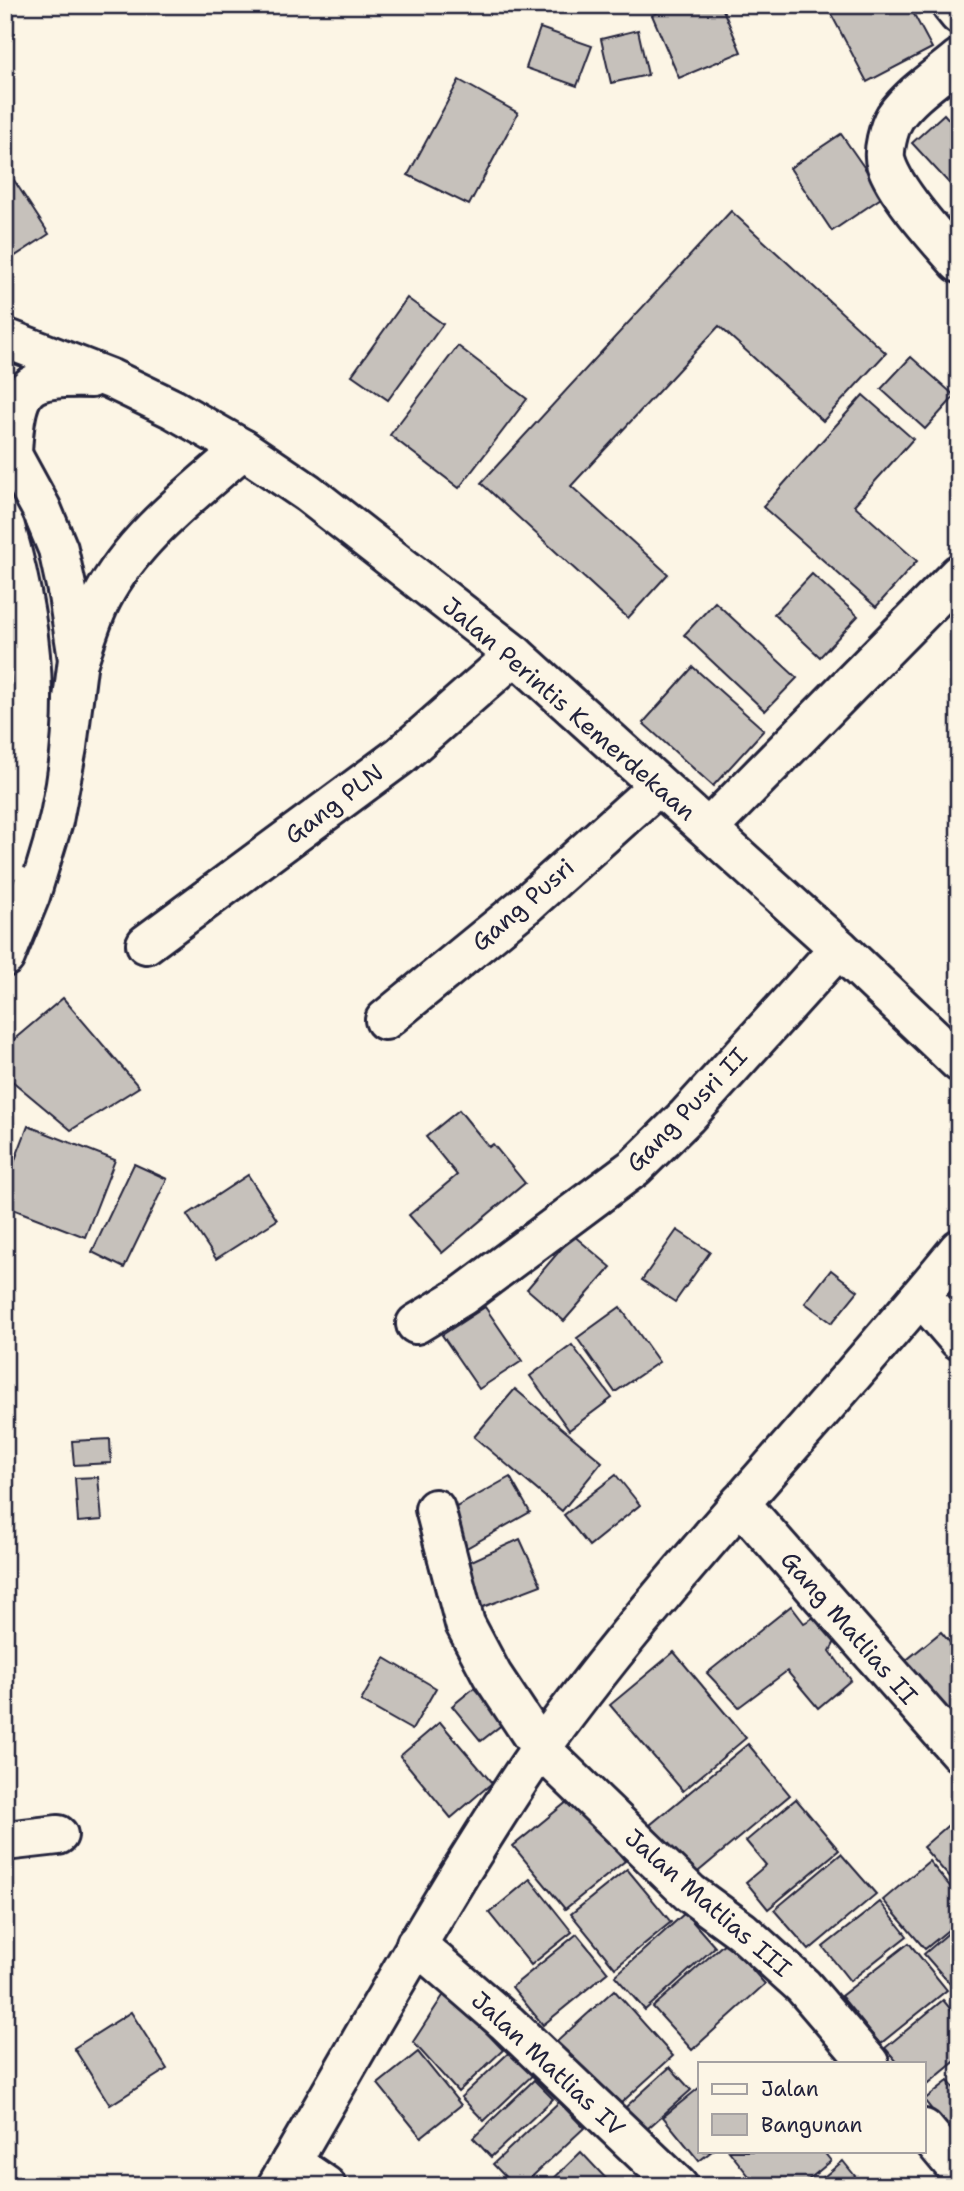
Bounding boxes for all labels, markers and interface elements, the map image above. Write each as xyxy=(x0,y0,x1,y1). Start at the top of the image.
street label: Jalan Perintis Kemerdekaan xyxy=(436,590,702,828)
street label: Gang PLN xyxy=(278,757,390,851)
street label: Gang Pusri xyxy=(465,852,581,958)
street label: Gang Pusri II xyxy=(620,1041,754,1179)
street label: Gang Matlias II xyxy=(773,1544,925,1712)
street label: Jalan Matlias III xyxy=(618,1822,798,1984)
street label: Jalan Matlias IV xyxy=(464,1984,632,2144)
legend xyxy=(698,2062,926,2152)
text: Jalan xyxy=(761,2075,819,2103)
text: Bangunan xyxy=(761,2111,862,2139)

